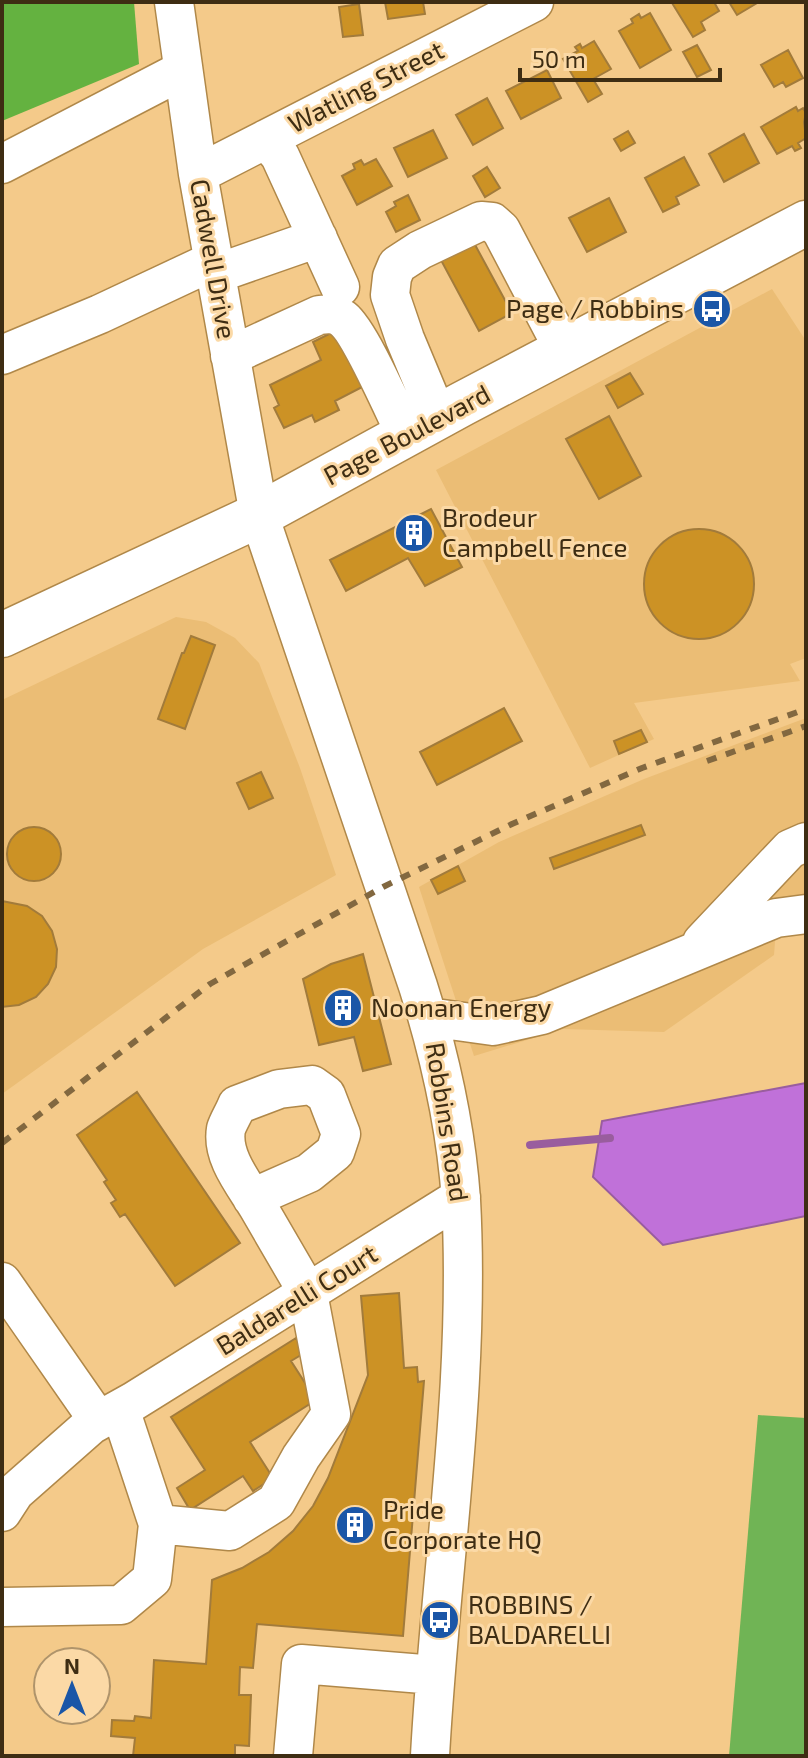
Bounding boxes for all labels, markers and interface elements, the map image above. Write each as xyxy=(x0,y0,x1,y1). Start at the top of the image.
scale bar xyxy=(520,32,720,82)
street label: Watling Street xyxy=(282,33,448,138)
text: 50 m xyxy=(532,44,586,73)
street label: Cadwell Drive xyxy=(185,176,244,341)
bus stop icon: Page / Robbins xyxy=(691,288,733,330)
place label: Page / Robbins xyxy=(506,292,684,323)
street label: Page Boulevard xyxy=(318,377,495,491)
place label: Brodeur Campbell Fence xyxy=(442,501,627,562)
building icon: Brodeur Campbell Fence xyxy=(393,512,435,554)
building icon: Noonan Energy xyxy=(322,987,364,1029)
place label: Noonan Energy xyxy=(371,991,552,1022)
street label: Robbins Road xyxy=(421,1040,476,1204)
street label: Baldarelli Court xyxy=(210,1237,382,1361)
place label: Pride Corporate HQ xyxy=(383,1493,542,1554)
building icon: Pride Corporate HQ xyxy=(334,1504,376,1546)
place label: ROBBINS / BALDARELLI xyxy=(468,1588,611,1649)
bus stop icon: ROBBINS / BALDARELLI xyxy=(419,1599,461,1641)
north arrow xyxy=(32,1646,112,1726)
text: N xyxy=(64,1652,80,1678)

